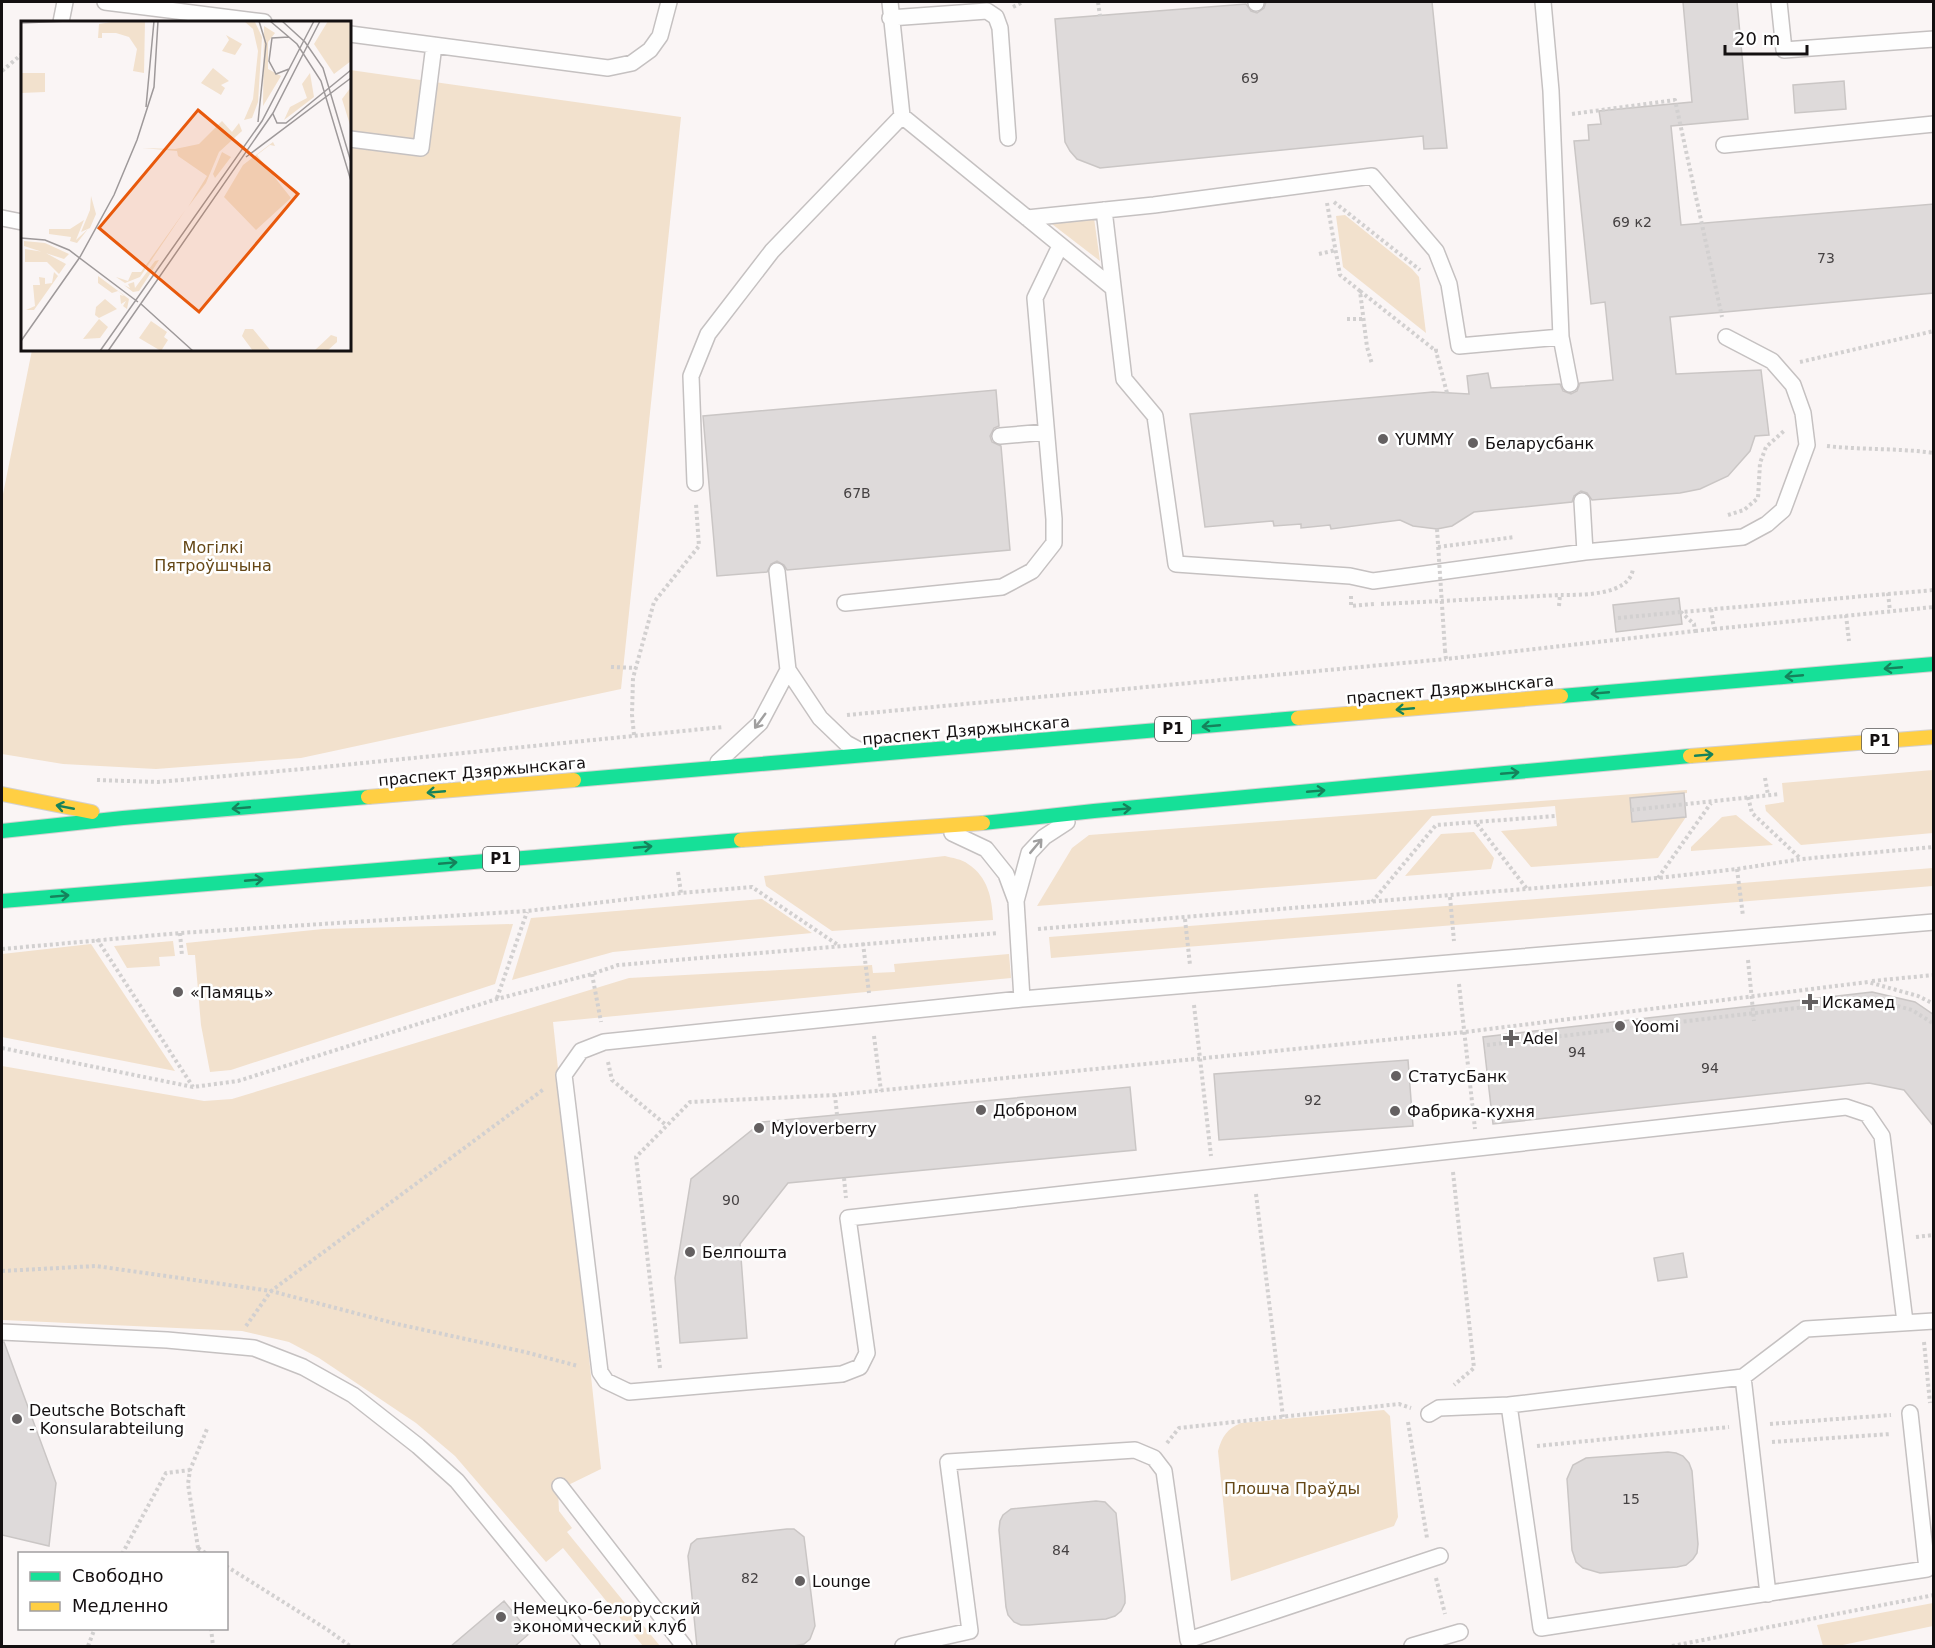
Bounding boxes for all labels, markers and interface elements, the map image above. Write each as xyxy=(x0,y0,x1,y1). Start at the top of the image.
scale bar xyxy=(1725,18,1808,56)
inset map xyxy=(21,21,351,351)
text: 20 m xyxy=(1734,28,1780,49)
house number: 69 xyxy=(1241,70,1259,86)
house number: 69 к2 xyxy=(1612,214,1652,230)
house number: 73 xyxy=(1817,250,1835,266)
place label: YUMMY xyxy=(1394,430,1454,449)
marker: YUMMY xyxy=(1376,432,1390,446)
place label: Беларусбанк xyxy=(1485,434,1594,453)
marker: Беларусбанк xyxy=(1466,436,1480,450)
house number: 67В xyxy=(843,485,871,501)
park label: Могілкі Пятроўшчына xyxy=(154,538,272,575)
one-way arrow xyxy=(1883,663,1903,674)
street label: праспект Дзяржынскага xyxy=(1345,671,1555,708)
one-way arrow xyxy=(1784,671,1804,682)
one-way arrow xyxy=(1590,688,1610,699)
one-way arrow xyxy=(1396,704,1416,715)
street label: праспект Дзяржынскага xyxy=(861,712,1071,749)
one-way arrow xyxy=(754,713,766,729)
road number: Р1 xyxy=(1155,717,1191,741)
one-way arrow xyxy=(1201,721,1221,732)
road number: Р1 xyxy=(1862,729,1898,753)
one-way arrow xyxy=(1694,749,1714,760)
street label: праспект Дзяржынскага xyxy=(377,753,587,790)
one-way arrow xyxy=(1499,767,1519,778)
one-way arrow xyxy=(1305,785,1325,796)
one-way arrow xyxy=(426,787,446,798)
one-way arrow xyxy=(56,801,76,812)
one-way arrow xyxy=(232,803,252,814)
one-way arrow xyxy=(1111,803,1131,814)
one-way arrow xyxy=(1029,838,1042,854)
one-way arrow xyxy=(632,841,652,852)
road number: Р1 xyxy=(483,847,519,871)
one-way arrow xyxy=(438,857,458,868)
one-way arrow xyxy=(244,874,264,885)
one-way arrow xyxy=(49,891,69,902)
place label: «Памяць» xyxy=(190,983,273,1002)
marker: «Памяць» xyxy=(171,985,185,999)
place label: Искамед xyxy=(1822,993,1895,1012)
marker: Искамед xyxy=(1803,995,1817,1009)
place label: Yoomi xyxy=(1631,1017,1679,1036)
marker: Yoomi xyxy=(1613,1019,1627,1033)
place label: Adel xyxy=(1523,1029,1558,1048)
marker: Adel xyxy=(1504,1031,1518,1045)
house number: 94 xyxy=(1568,1044,1586,1060)
house number: 94 xyxy=(1701,1060,1719,1076)
place label: СтатусБанк xyxy=(1408,1067,1507,1086)
marker: СтатусБанк xyxy=(1389,1069,1403,1083)
house number: 92 xyxy=(1304,1092,1322,1108)
place label: Доброном xyxy=(993,1101,1077,1120)
place label: Фабрика-кухня xyxy=(1407,1102,1535,1121)
marker: Доброном xyxy=(974,1103,988,1117)
marker: Фабрика-кухня xyxy=(1388,1104,1402,1118)
place label: Myloverberry xyxy=(771,1119,877,1138)
marker: Myloverberry xyxy=(752,1121,766,1135)
house number: 90 xyxy=(722,1192,740,1208)
place label: Белпошта xyxy=(702,1243,787,1262)
marker: Белпошта xyxy=(683,1245,697,1259)
place label: Deutsche Botschaft - Konsularabteilung xyxy=(29,1401,186,1438)
marker: Deutsche Botschaft - Konsularabteilung xyxy=(10,1412,24,1426)
park label: Плошча Праўды xyxy=(1224,1479,1360,1498)
house number: 15 xyxy=(1622,1491,1640,1507)
house number: 84 xyxy=(1052,1542,1070,1558)
legend xyxy=(18,1552,228,1630)
text: Свободно xyxy=(72,1565,164,1586)
house number: 82 xyxy=(741,1570,759,1586)
place label: Lounge xyxy=(812,1572,871,1591)
marker: Lounge xyxy=(793,1574,807,1588)
text: Медленно xyxy=(72,1595,168,1616)
place label: Немецко-белорусский экономический клуб xyxy=(513,1599,700,1636)
marker: Немецко-белорусский экономический клуб xyxy=(494,1610,508,1624)

